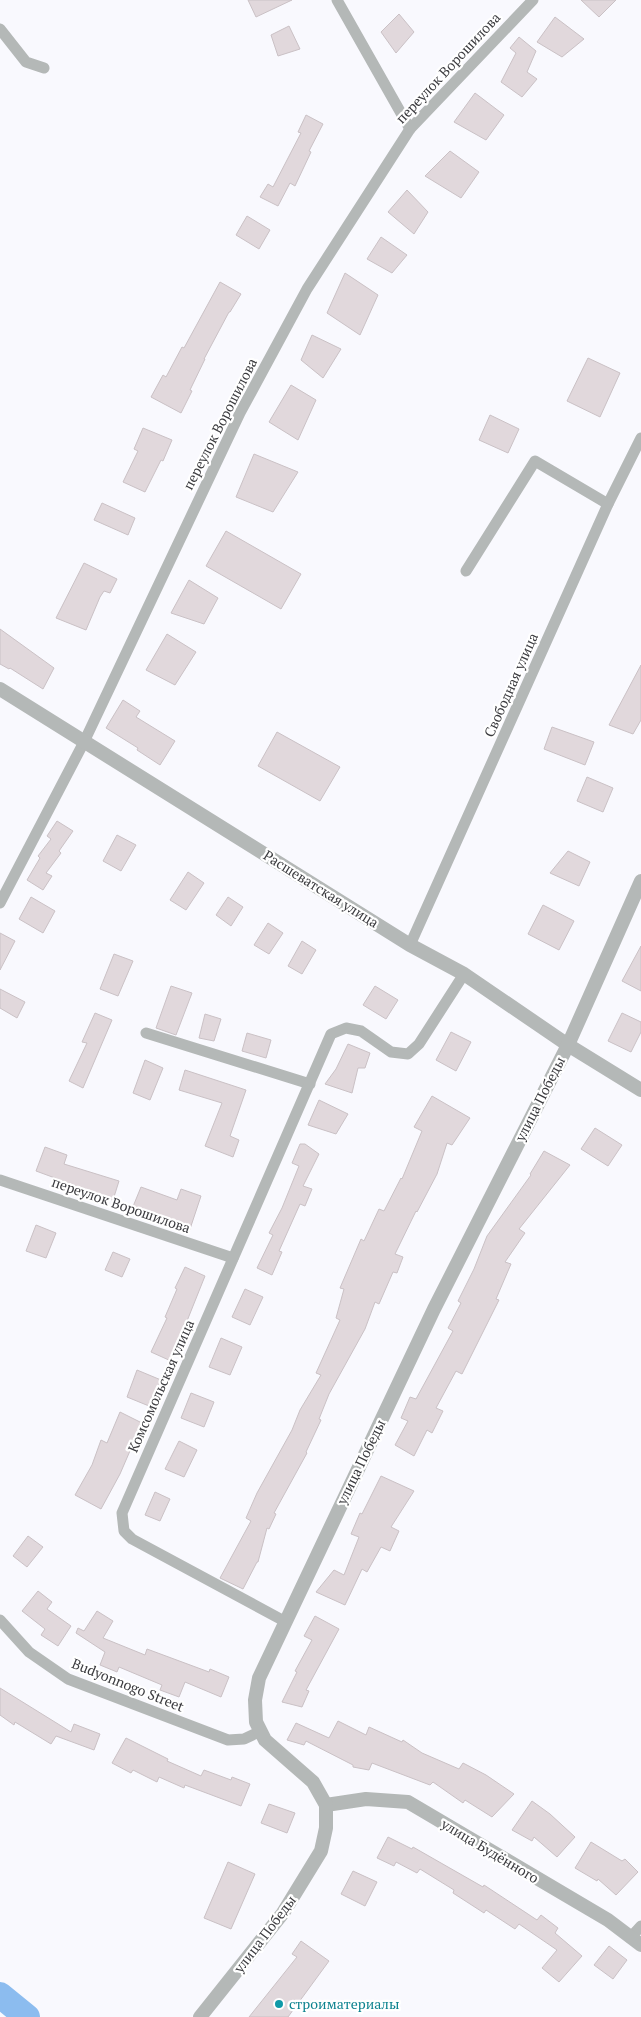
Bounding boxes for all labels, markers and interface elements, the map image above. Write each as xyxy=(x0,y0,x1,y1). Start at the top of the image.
street label: переулок Ворошилова xyxy=(391,8,504,127)
street label: переулок Ворошилова xyxy=(178,355,261,493)
street label: Свободная улица xyxy=(479,630,542,740)
street label: Расшеватская улица xyxy=(260,845,383,932)
street label: улица Победы xyxy=(510,1053,569,1145)
street label: переулок Ворошилова xyxy=(49,1172,193,1237)
street label: Комсомольская улица xyxy=(123,1316,198,1455)
street label: улица Победы xyxy=(331,1416,389,1508)
street label: Budyonnogo Street xyxy=(69,1653,188,1716)
street label: улица Будённого xyxy=(437,1813,543,1887)
street label: улица Победы xyxy=(229,1891,300,1977)
place label: строиматериалы xyxy=(289,1994,399,2013)
marker: строиматериалы xyxy=(273,1998,285,2010)

